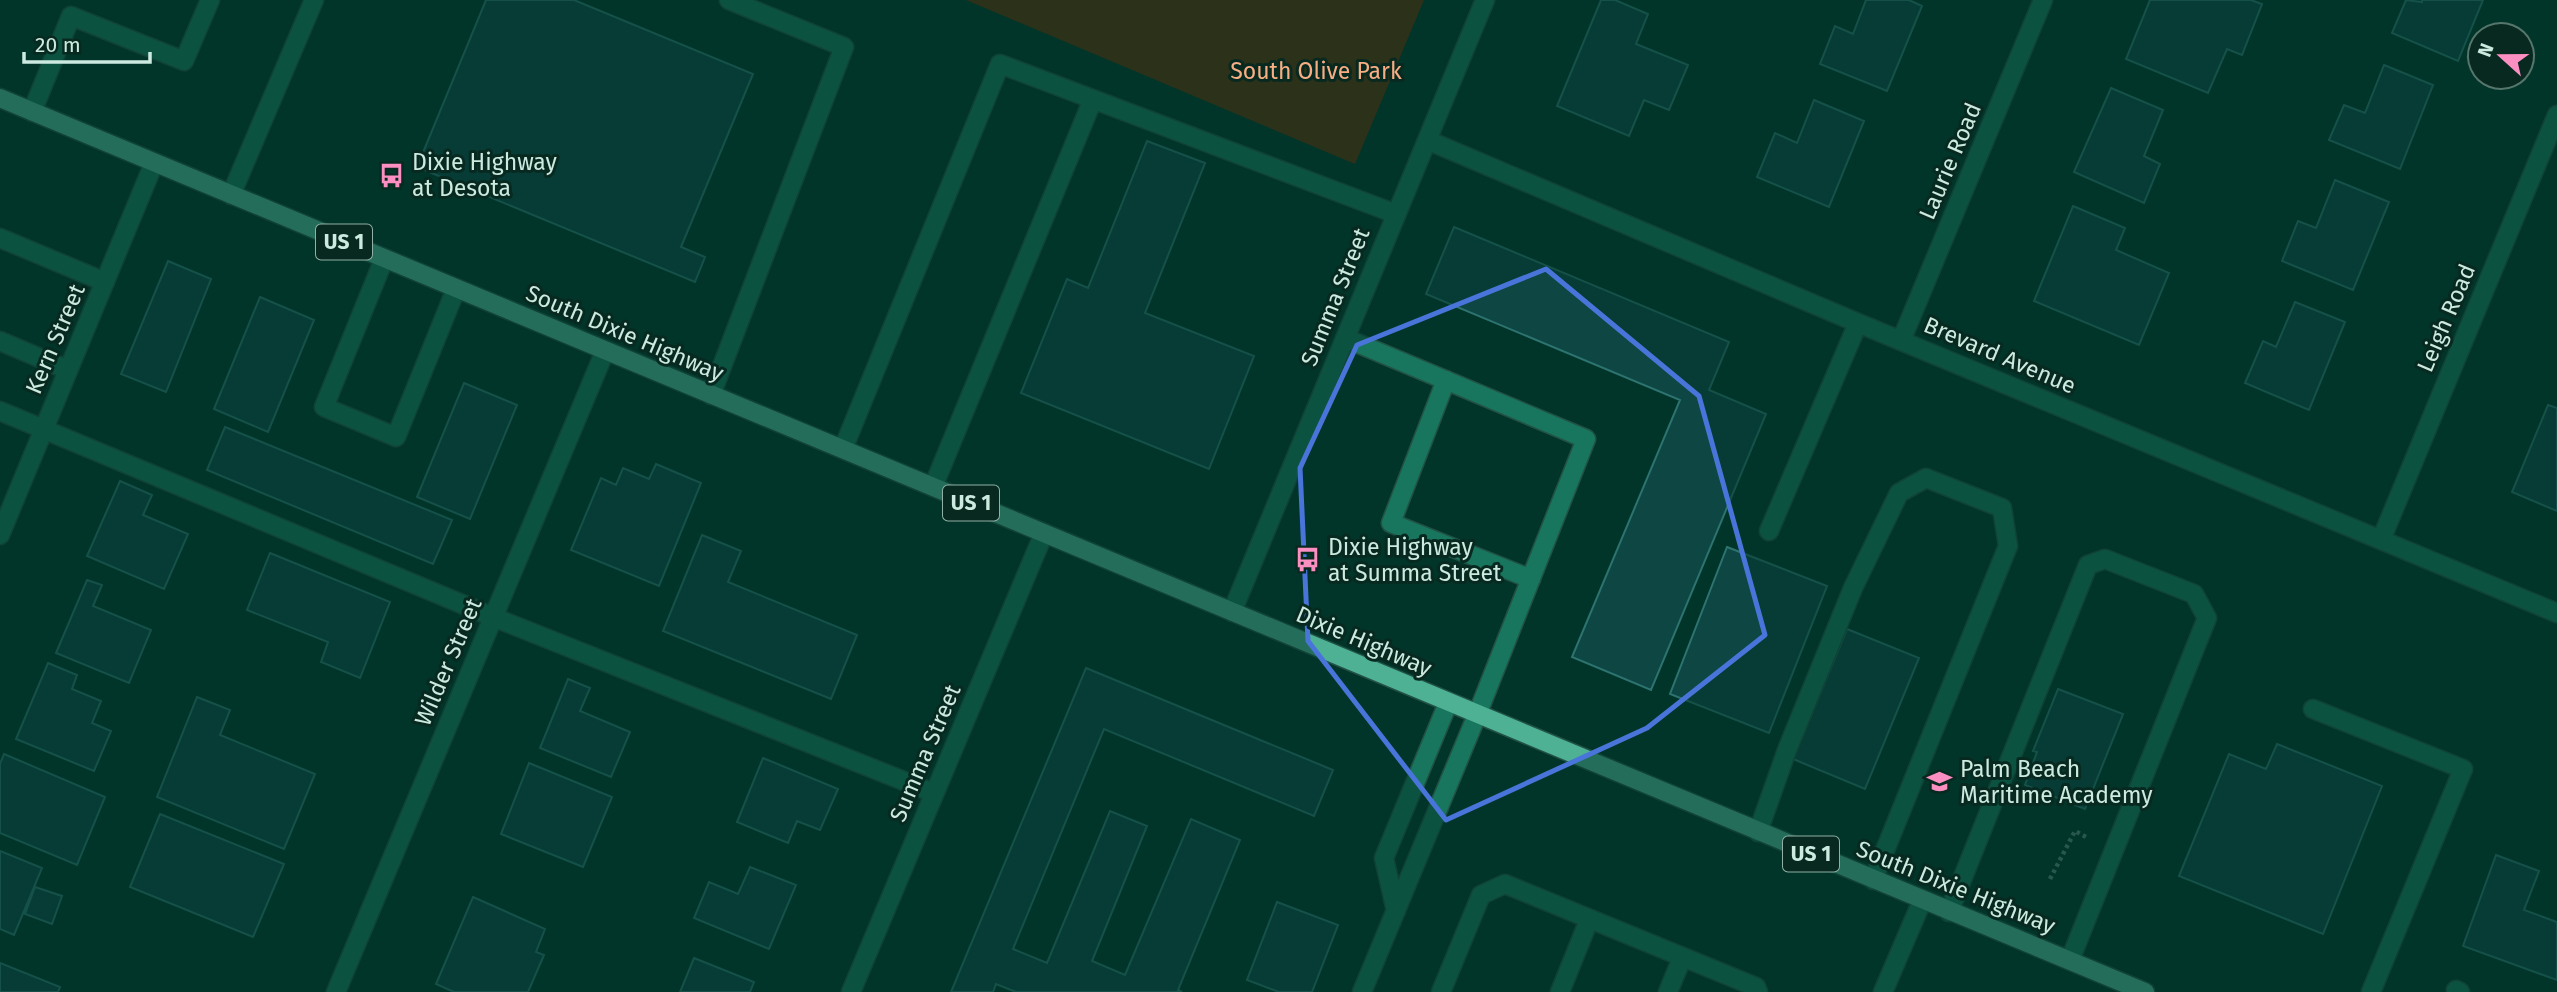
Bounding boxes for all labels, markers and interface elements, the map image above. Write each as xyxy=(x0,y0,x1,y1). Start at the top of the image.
scale bar xyxy=(24,21,150,65)
north arrow xyxy=(2466,21,2536,91)
text: 20 m xyxy=(35,32,81,58)
text: N xyxy=(2473,40,2499,60)
park label: South Olive Park xyxy=(1230,57,1402,85)
street label: Laurie Road xyxy=(1913,98,1987,224)
place label: Dixie Highway at Desota xyxy=(412,148,558,202)
bus stop icon: Dixie Highway at Desota xyxy=(378,161,406,189)
street label: Summa Street xyxy=(1295,223,1376,370)
road number: US 1 xyxy=(316,224,372,260)
street label: Leigh Road xyxy=(2411,260,2481,376)
street label: Kern Street xyxy=(19,279,91,398)
street label: South Dixie Highway xyxy=(522,279,729,388)
street label: Brevard Avenue xyxy=(1920,310,2080,400)
road number: US 1 xyxy=(943,486,999,520)
place label: Dixie Highway at Summa Street xyxy=(1328,533,1502,587)
bus stop icon: Dixie Highway at Summa Street xyxy=(1294,546,1322,574)
street label: Wilder Street xyxy=(409,593,488,730)
street label: Dixie Highway xyxy=(1292,600,1437,682)
street label: Summa Street xyxy=(884,680,967,826)
place label: Palm Beach Maritime Academy xyxy=(1960,755,2153,809)
school or university icon: Palm Beach Maritime Academy xyxy=(1926,768,1954,796)
street label: South Dixie Highway xyxy=(1852,834,2060,940)
road number: US 1 xyxy=(1783,836,1839,872)

